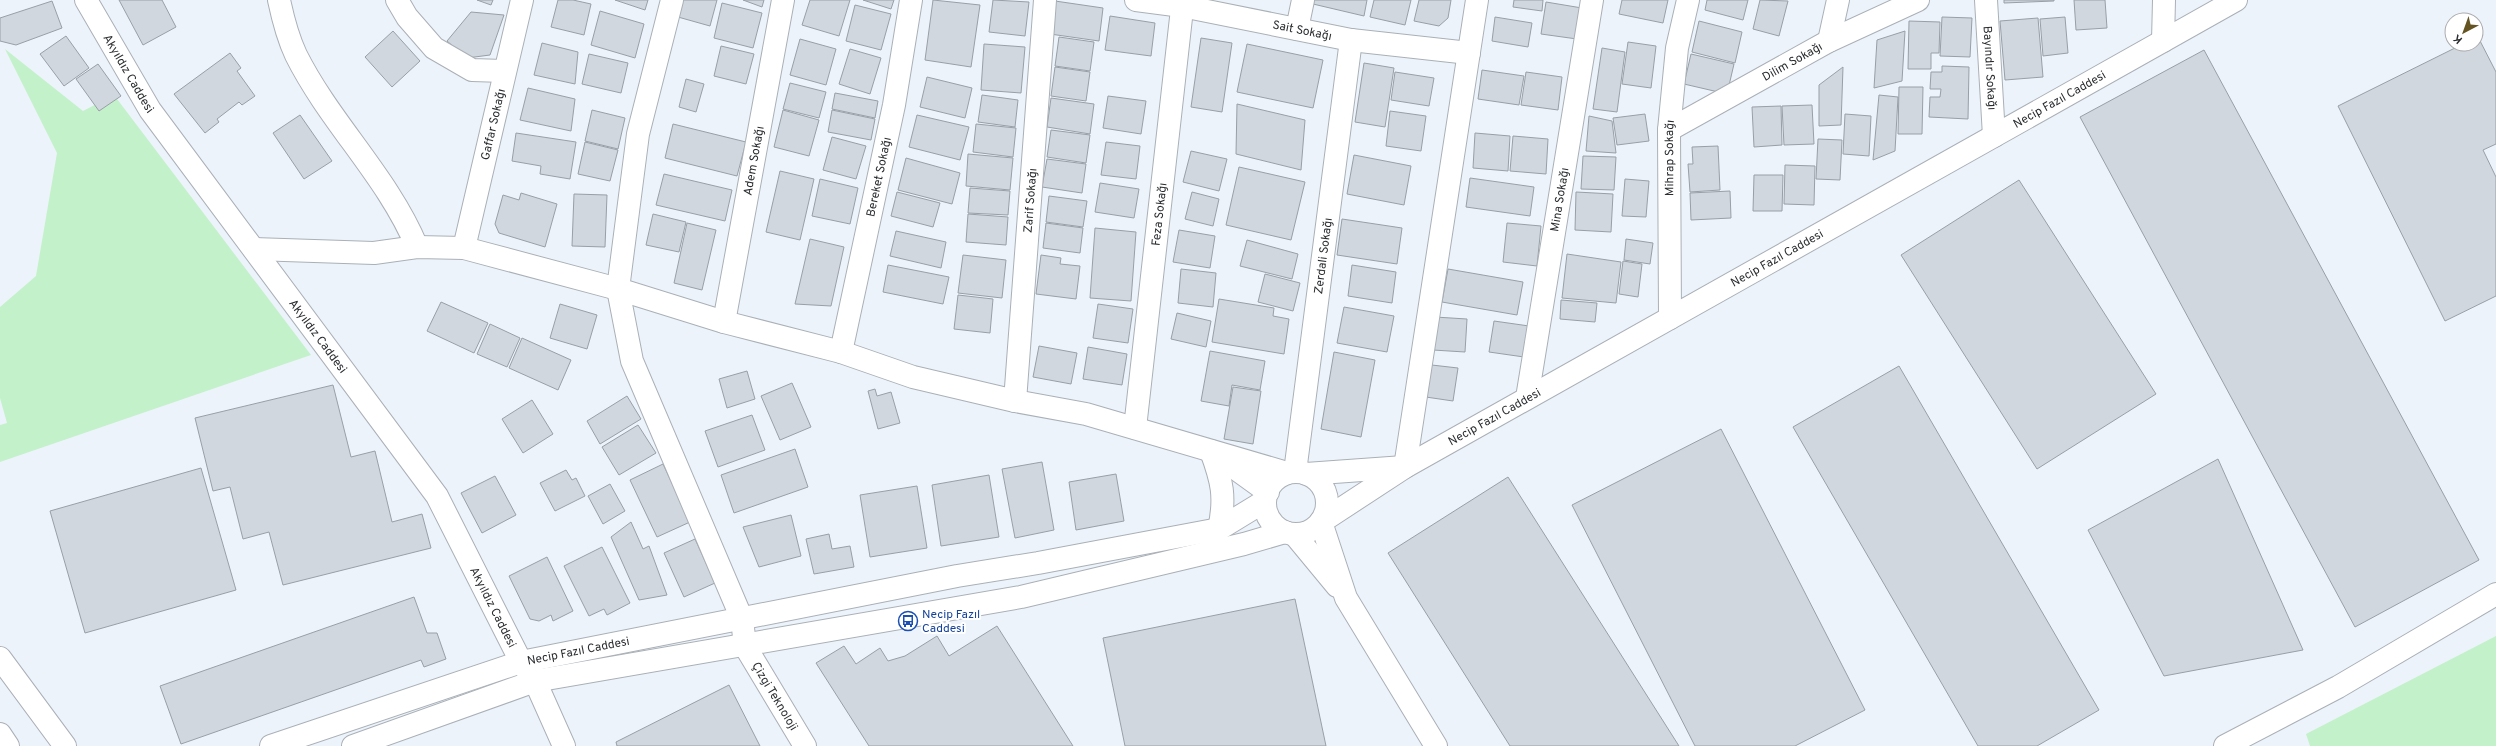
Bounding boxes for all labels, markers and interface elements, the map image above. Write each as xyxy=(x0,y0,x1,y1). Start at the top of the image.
north arrow xyxy=(2444,12,2484,52)
street label: Sait Sokağı xyxy=(1271,17,1333,45)
street label: Bayındır Sokağı xyxy=(1979,25,1999,111)
text: K xyxy=(2450,31,2466,47)
street label: Akyıldız Caddesi xyxy=(99,32,157,117)
street label: Dilim Sokağı xyxy=(1760,39,1826,86)
street label: Necip Fazıl Caddesi xyxy=(2011,68,2109,133)
street label: Gaffar Sokağı xyxy=(478,87,510,162)
street label: Mihrap Sokağı xyxy=(1662,119,1679,196)
street label: Adem Sokağı xyxy=(740,125,769,197)
street label: Bereket Sokağı xyxy=(863,136,896,219)
street label: Mina Sokağı xyxy=(1547,166,1574,233)
street label: Zarif Sokağı xyxy=(1021,168,1041,234)
street label: Feza Sokağı xyxy=(1148,182,1171,247)
street label: Zerdali Sokağı xyxy=(1311,217,1337,295)
street label: Necip Fazıl Caddesi xyxy=(1728,226,1827,291)
street label: Akyıldız Caddesi xyxy=(284,296,350,377)
street label: Necip Fazıl Caddesi xyxy=(1446,385,1544,450)
street label: Akyıldız Caddesi xyxy=(465,565,520,651)
place label: Necip Fazıl Caddesi xyxy=(922,607,980,637)
bus stop icon: Necip Fazıl Caddesi xyxy=(897,610,919,632)
street label: Necip Fazıl Caddesi xyxy=(526,634,631,670)
street label: Çizgi Teknoloji xyxy=(747,659,801,734)

